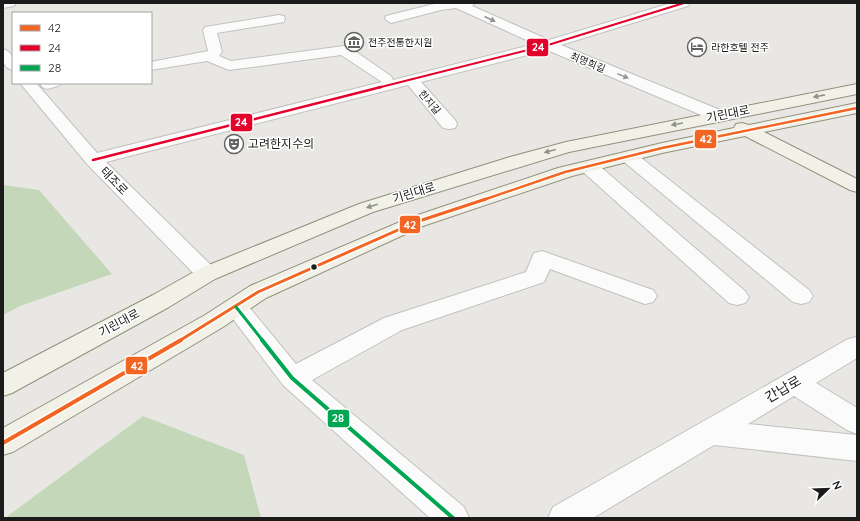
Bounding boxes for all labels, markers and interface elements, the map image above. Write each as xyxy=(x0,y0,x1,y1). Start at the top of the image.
legend xyxy=(12,12,152,84)
one-way arrow xyxy=(484,16,496,22)
text: 42 xyxy=(48,20,61,35)
museum icon: 전주전통한지원 xyxy=(343,31,365,53)
place label: 전주전통한지원 xyxy=(368,36,432,49)
hotel icon: 라한호텔 전주 xyxy=(686,36,708,58)
line badge: 24 xyxy=(526,38,549,57)
text: 24 xyxy=(48,40,61,55)
text: 24 xyxy=(532,40,545,54)
place label: 라한호텔 전주 xyxy=(711,41,769,54)
street label: 최명희길 xyxy=(568,50,607,75)
text: 28 xyxy=(48,60,61,75)
one-way arrow xyxy=(617,73,629,79)
street label: 한지길 xyxy=(416,88,443,117)
one-way arrow xyxy=(813,94,825,100)
street label: 기린대로 xyxy=(705,102,751,125)
line badge: 24 xyxy=(230,113,253,132)
text: 24 xyxy=(235,115,248,129)
one-way arrow xyxy=(671,121,683,127)
line badge: 42 xyxy=(694,129,717,149)
text: 42 xyxy=(700,132,712,146)
theatre icon: 고려한지수의 xyxy=(223,133,245,155)
place label: 고려한지수의 xyxy=(248,136,314,151)
one-way arrow xyxy=(544,149,557,155)
street label: 태조로 xyxy=(97,164,131,198)
street label: 기린대로 xyxy=(391,179,437,206)
one-way arrow xyxy=(366,203,378,209)
line badge: 42 xyxy=(399,215,421,234)
text: 42 xyxy=(404,218,416,232)
unlabelled marker xyxy=(309,262,319,272)
street label: 기린대로 xyxy=(96,306,142,340)
line badge: 42 xyxy=(125,356,148,375)
text: 42 xyxy=(131,359,143,373)
street label: 간납로 xyxy=(762,371,804,406)
line badge: 28 xyxy=(327,409,350,428)
text: 28 xyxy=(332,411,344,425)
north arrow xyxy=(808,469,848,509)
text: N xyxy=(829,479,845,492)

